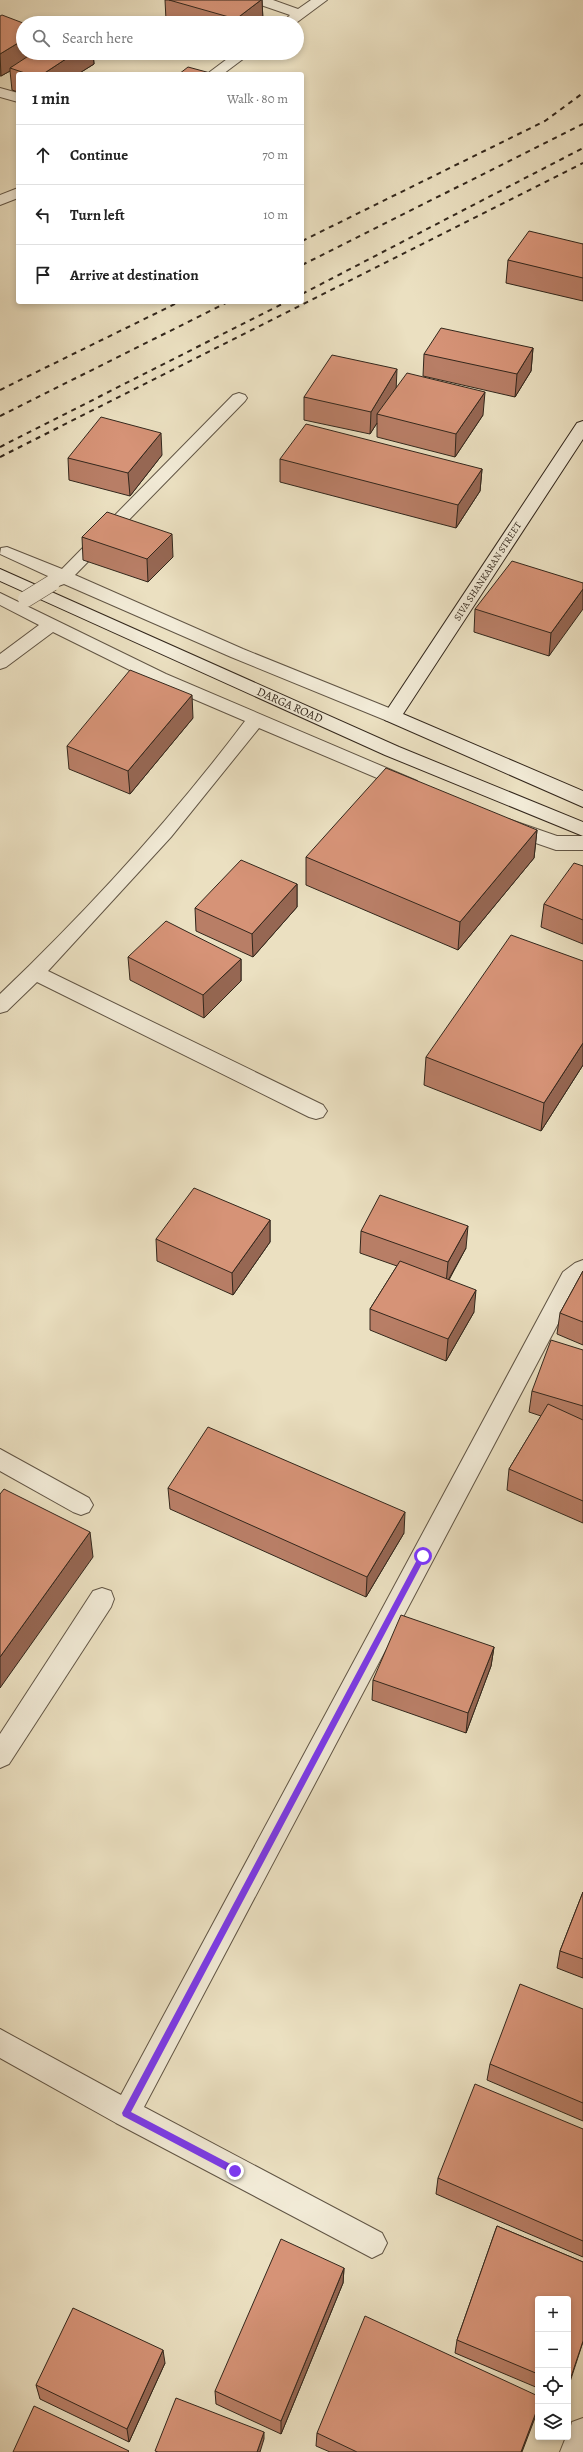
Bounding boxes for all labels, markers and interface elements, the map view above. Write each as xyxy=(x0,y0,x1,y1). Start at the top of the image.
search box xyxy=(16,16,304,60)
icon: search xyxy=(30,27,52,49)
text: Search here xyxy=(62,28,133,48)
text: 1 min xyxy=(32,87,70,110)
text: Walk · 80 m xyxy=(227,90,288,107)
icon: ahead xyxy=(32,144,54,166)
text: Continue xyxy=(70,145,128,165)
text: 70 m xyxy=(262,146,288,163)
icon: left xyxy=(32,204,54,226)
text: Turn left xyxy=(70,205,125,225)
text: 10 m xyxy=(263,206,288,223)
icon: arrive xyxy=(32,264,54,286)
text: Arrive at destination xyxy=(70,265,199,285)
street label: SIVA SHANKARAN STREET xyxy=(451,519,525,623)
street label: DARGA ROAD xyxy=(254,683,326,727)
route start xyxy=(414,1547,432,1565)
route end xyxy=(226,2162,244,2180)
map controls xyxy=(535,2296,571,2440)
button: + xyxy=(535,2296,571,2332)
button: − xyxy=(535,2332,571,2368)
button: locate xyxy=(535,2368,571,2404)
button: layers xyxy=(535,2404,571,2440)

